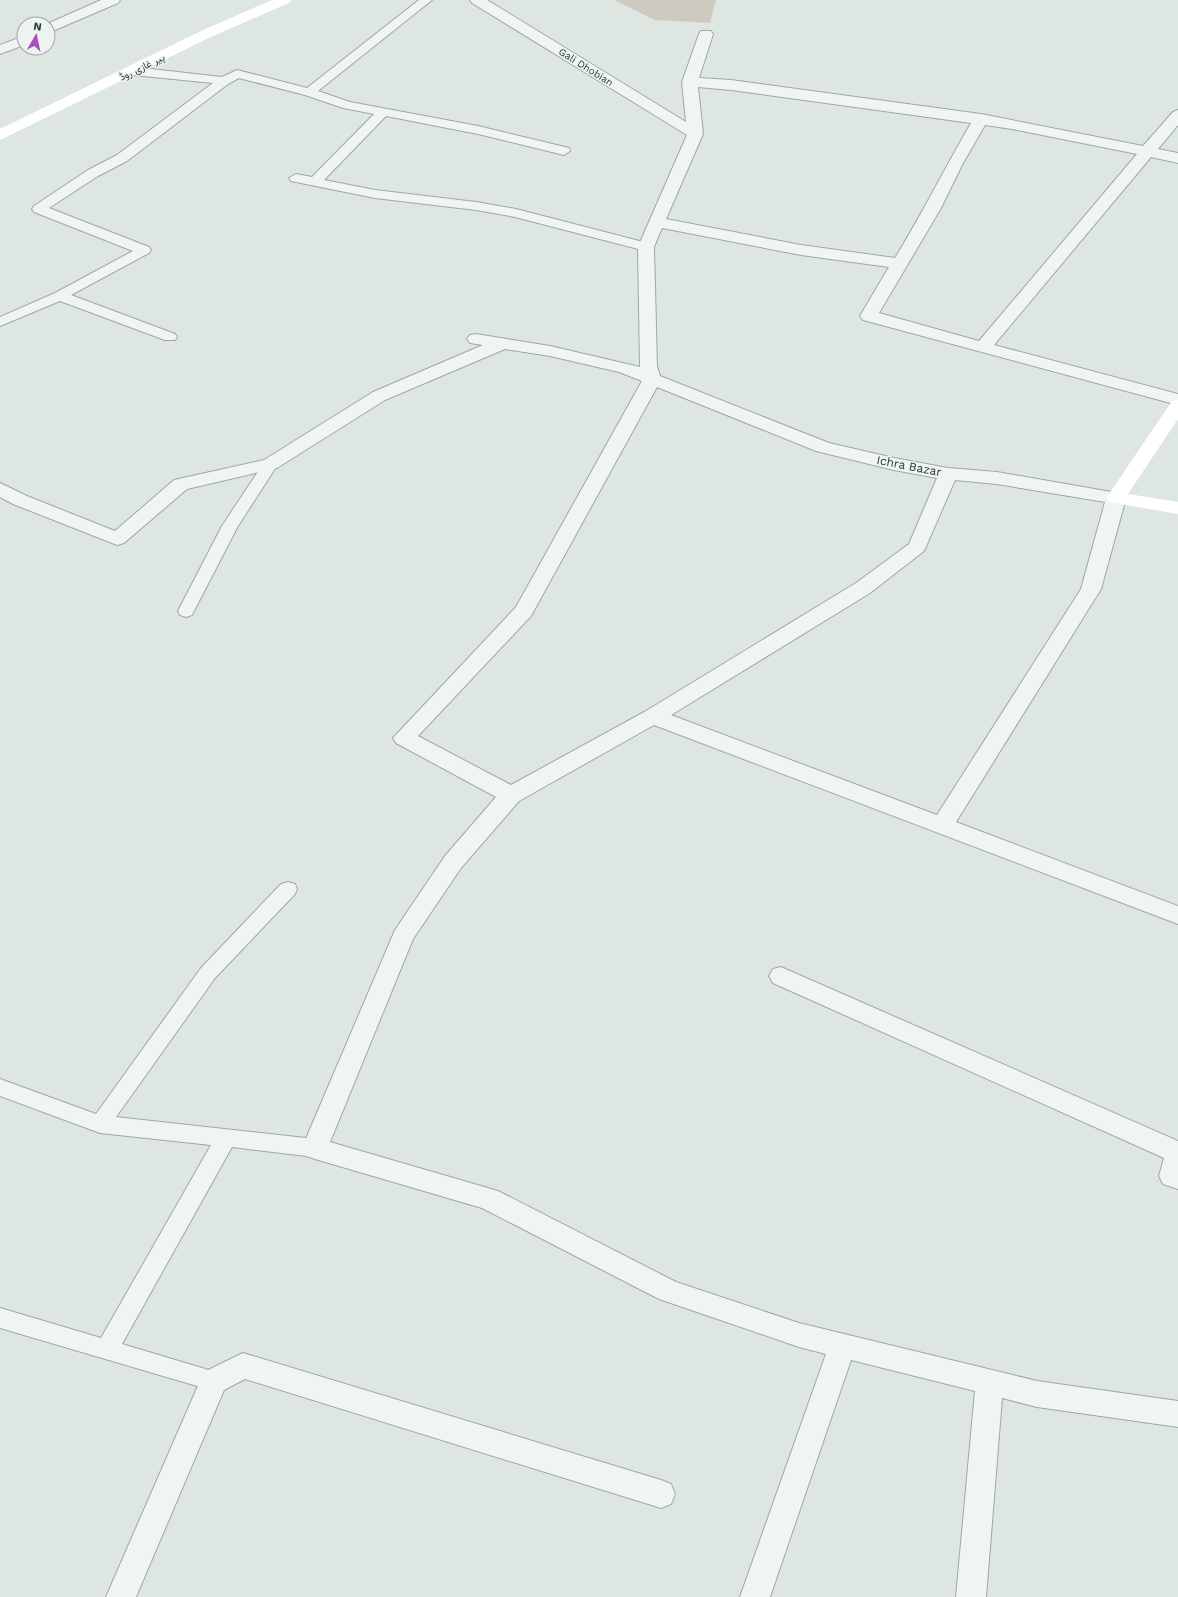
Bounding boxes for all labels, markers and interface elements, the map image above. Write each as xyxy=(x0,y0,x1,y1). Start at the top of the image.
north arrow xyxy=(16,16,56,56)
text: N xyxy=(32,20,43,34)
street label: Gali Dhobian xyxy=(557,46,615,88)
street label: پیر غازی روڈ xyxy=(118,51,167,84)
street label: Ichra Bazar xyxy=(875,453,943,479)

